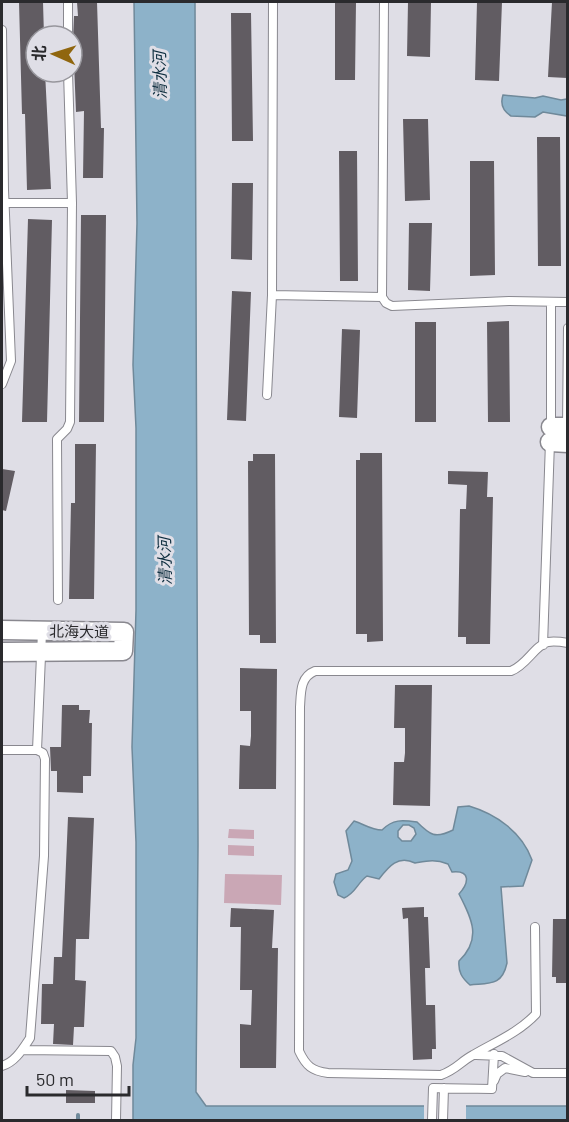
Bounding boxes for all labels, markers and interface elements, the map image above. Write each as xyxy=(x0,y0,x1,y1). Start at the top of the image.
north arrow xyxy=(24,24,84,84)
text: 北 xyxy=(29,45,48,62)
water label: 清水河 xyxy=(149,48,169,99)
water label: 清水河 xyxy=(154,534,174,585)
street label: 北海大道 xyxy=(49,621,109,641)
scale bar xyxy=(27,1059,129,1097)
text: 50 m xyxy=(36,1068,74,1090)

